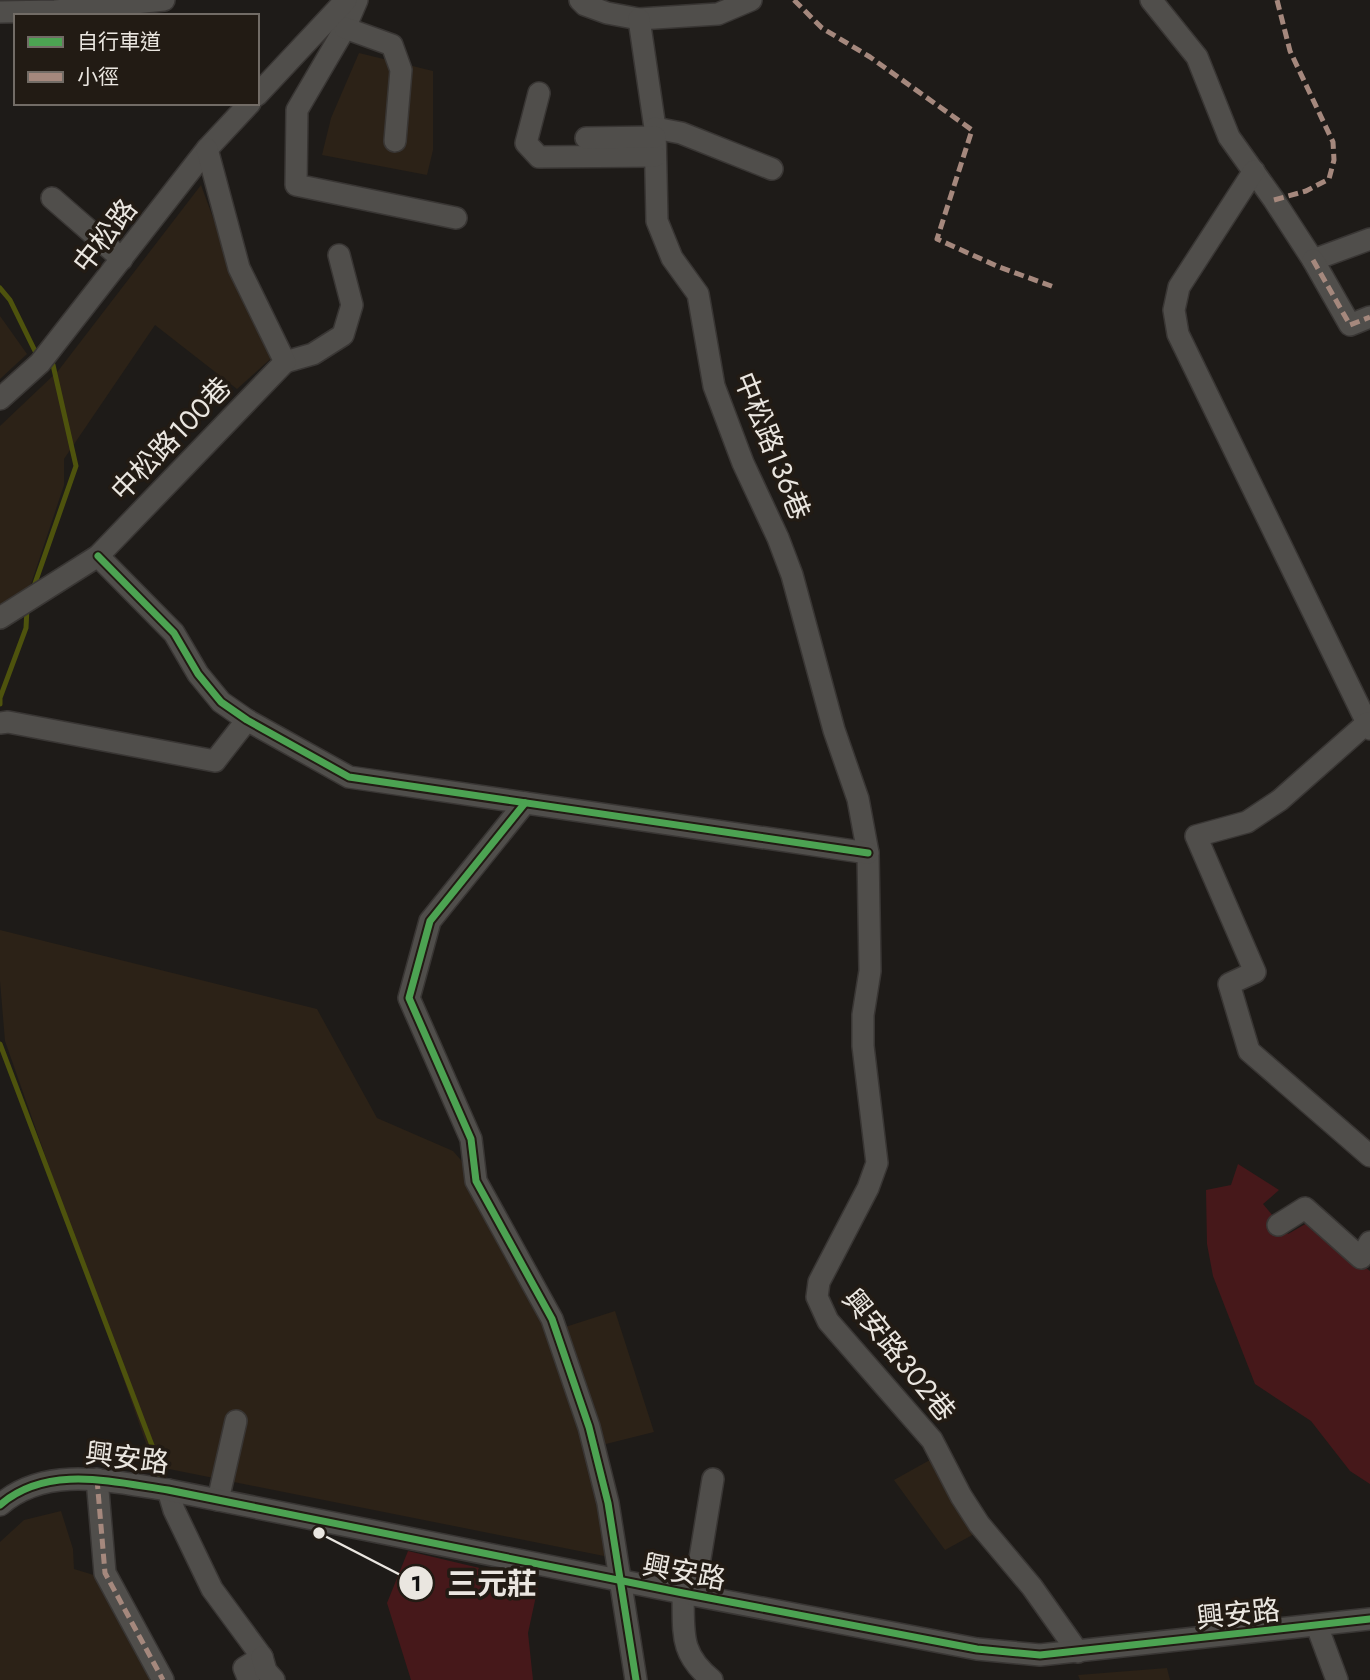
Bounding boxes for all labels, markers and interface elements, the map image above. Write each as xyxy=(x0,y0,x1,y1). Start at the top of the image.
legend xyxy=(14,14,259,105)
text: 自行車道 xyxy=(77,27,161,57)
text: 小徑 xyxy=(77,62,119,92)
street label: 中松路 xyxy=(63,190,147,282)
street label: 中松路136巷 xyxy=(724,366,820,526)
street label: 中松路100巷 xyxy=(101,368,241,510)
street label: 興安路302巷 xyxy=(833,1280,965,1430)
street label: 興安路 xyxy=(83,1433,171,1483)
street label: 興安路 xyxy=(639,1544,729,1600)
callout: 三元莊 xyxy=(398,1558,551,1609)
text: 三元莊 xyxy=(447,1562,537,1605)
text: 1 xyxy=(411,1569,421,1599)
street label: 興安路 xyxy=(1194,1589,1282,1639)

